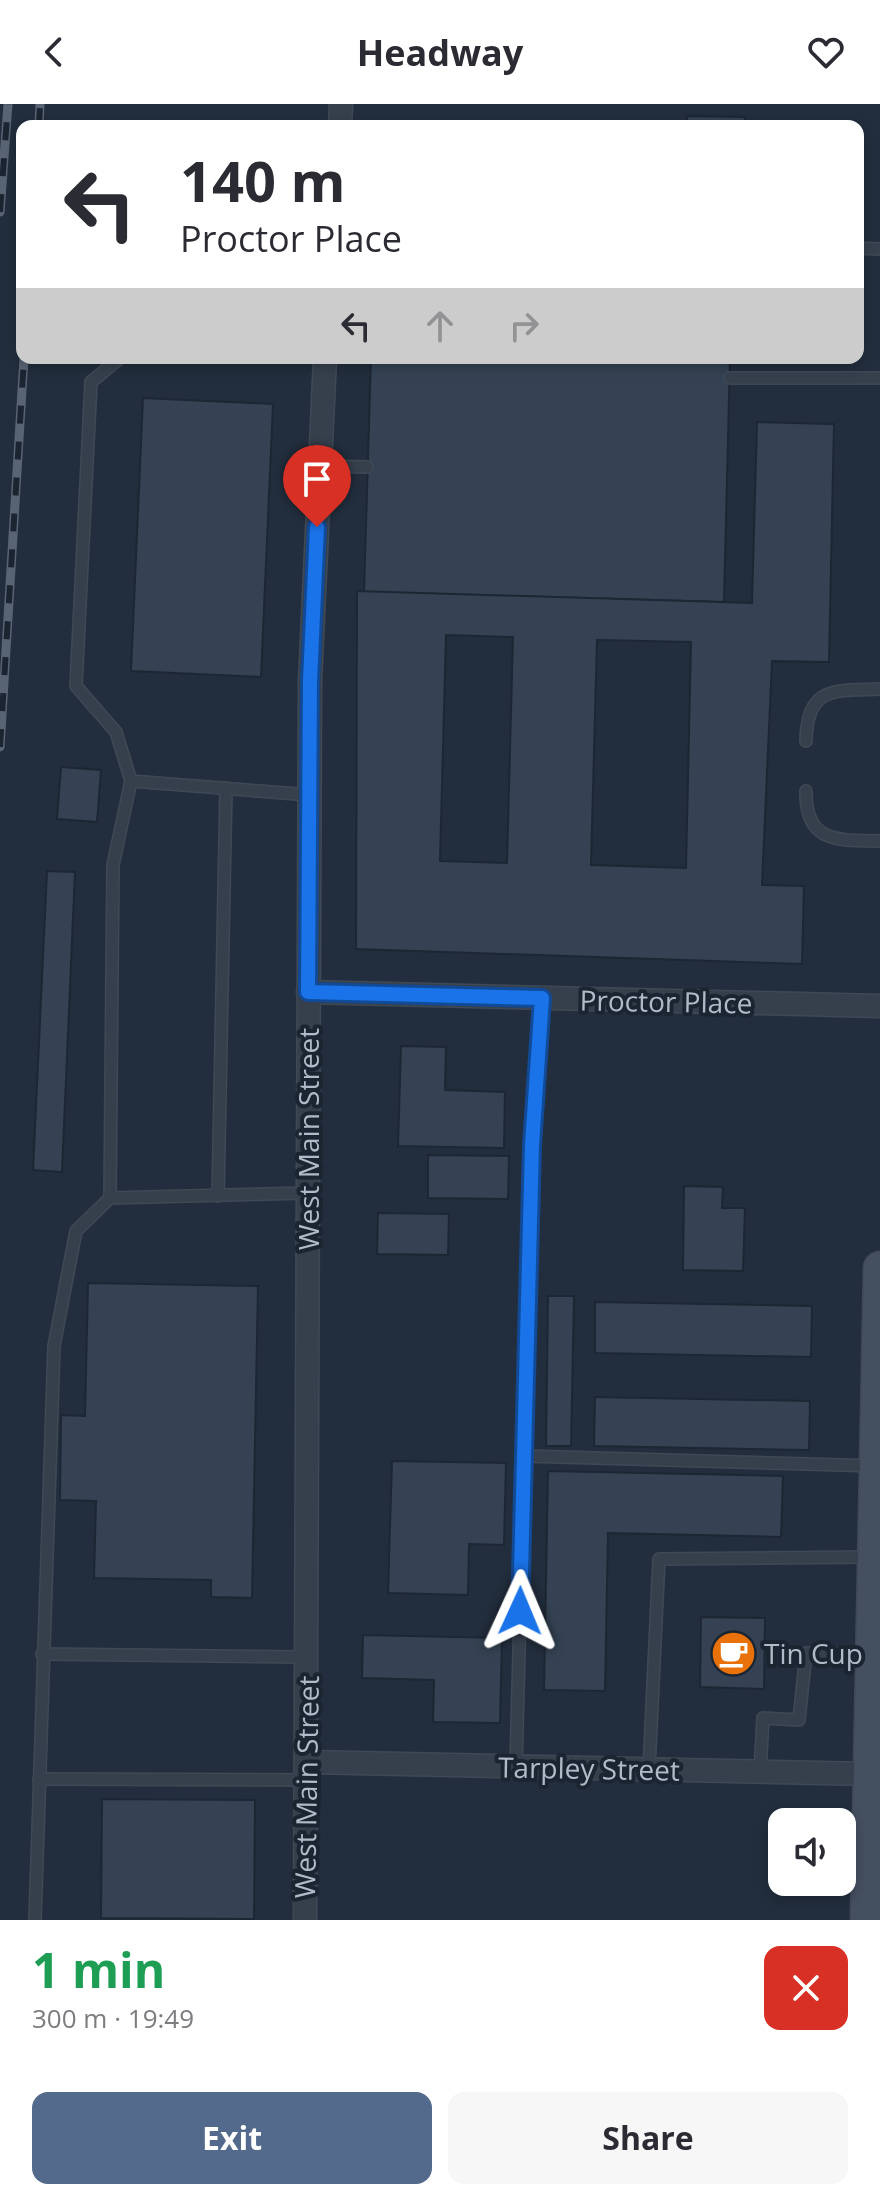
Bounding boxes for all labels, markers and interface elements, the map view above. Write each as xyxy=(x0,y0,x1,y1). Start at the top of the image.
text: Headway xyxy=(357,28,523,77)
icon: back xyxy=(32,30,76,74)
icon: heart xyxy=(804,30,848,74)
text: 140 m xyxy=(180,142,346,218)
icon: left xyxy=(48,152,152,256)
text: Proctor Place xyxy=(180,214,402,263)
icon: left xyxy=(334,304,378,348)
icon: ahead xyxy=(418,304,462,348)
icon: right xyxy=(502,304,546,348)
pin xyxy=(283,445,351,527)
icon: arrive xyxy=(295,457,339,501)
street label: Proctor Place xyxy=(579,980,753,1022)
street label: West Main Street xyxy=(289,1028,327,1250)
position arrow xyxy=(478,1569,562,1653)
cafe icon: Tin Cup xyxy=(709,1629,757,1677)
place label: Tin Cup xyxy=(764,1634,863,1672)
street label: West Main Street xyxy=(285,1675,327,1899)
street label: Tarpley Street xyxy=(498,1747,680,1789)
map controls xyxy=(768,1808,856,1896)
button: sound xyxy=(768,1808,856,1896)
text: 1 min xyxy=(32,1937,165,2002)
button: close xyxy=(764,1946,848,2030)
text: 300 m · 19:49 xyxy=(32,2000,194,2036)
button: Exit xyxy=(32,2092,432,2184)
button: Share xyxy=(448,2092,848,2184)

